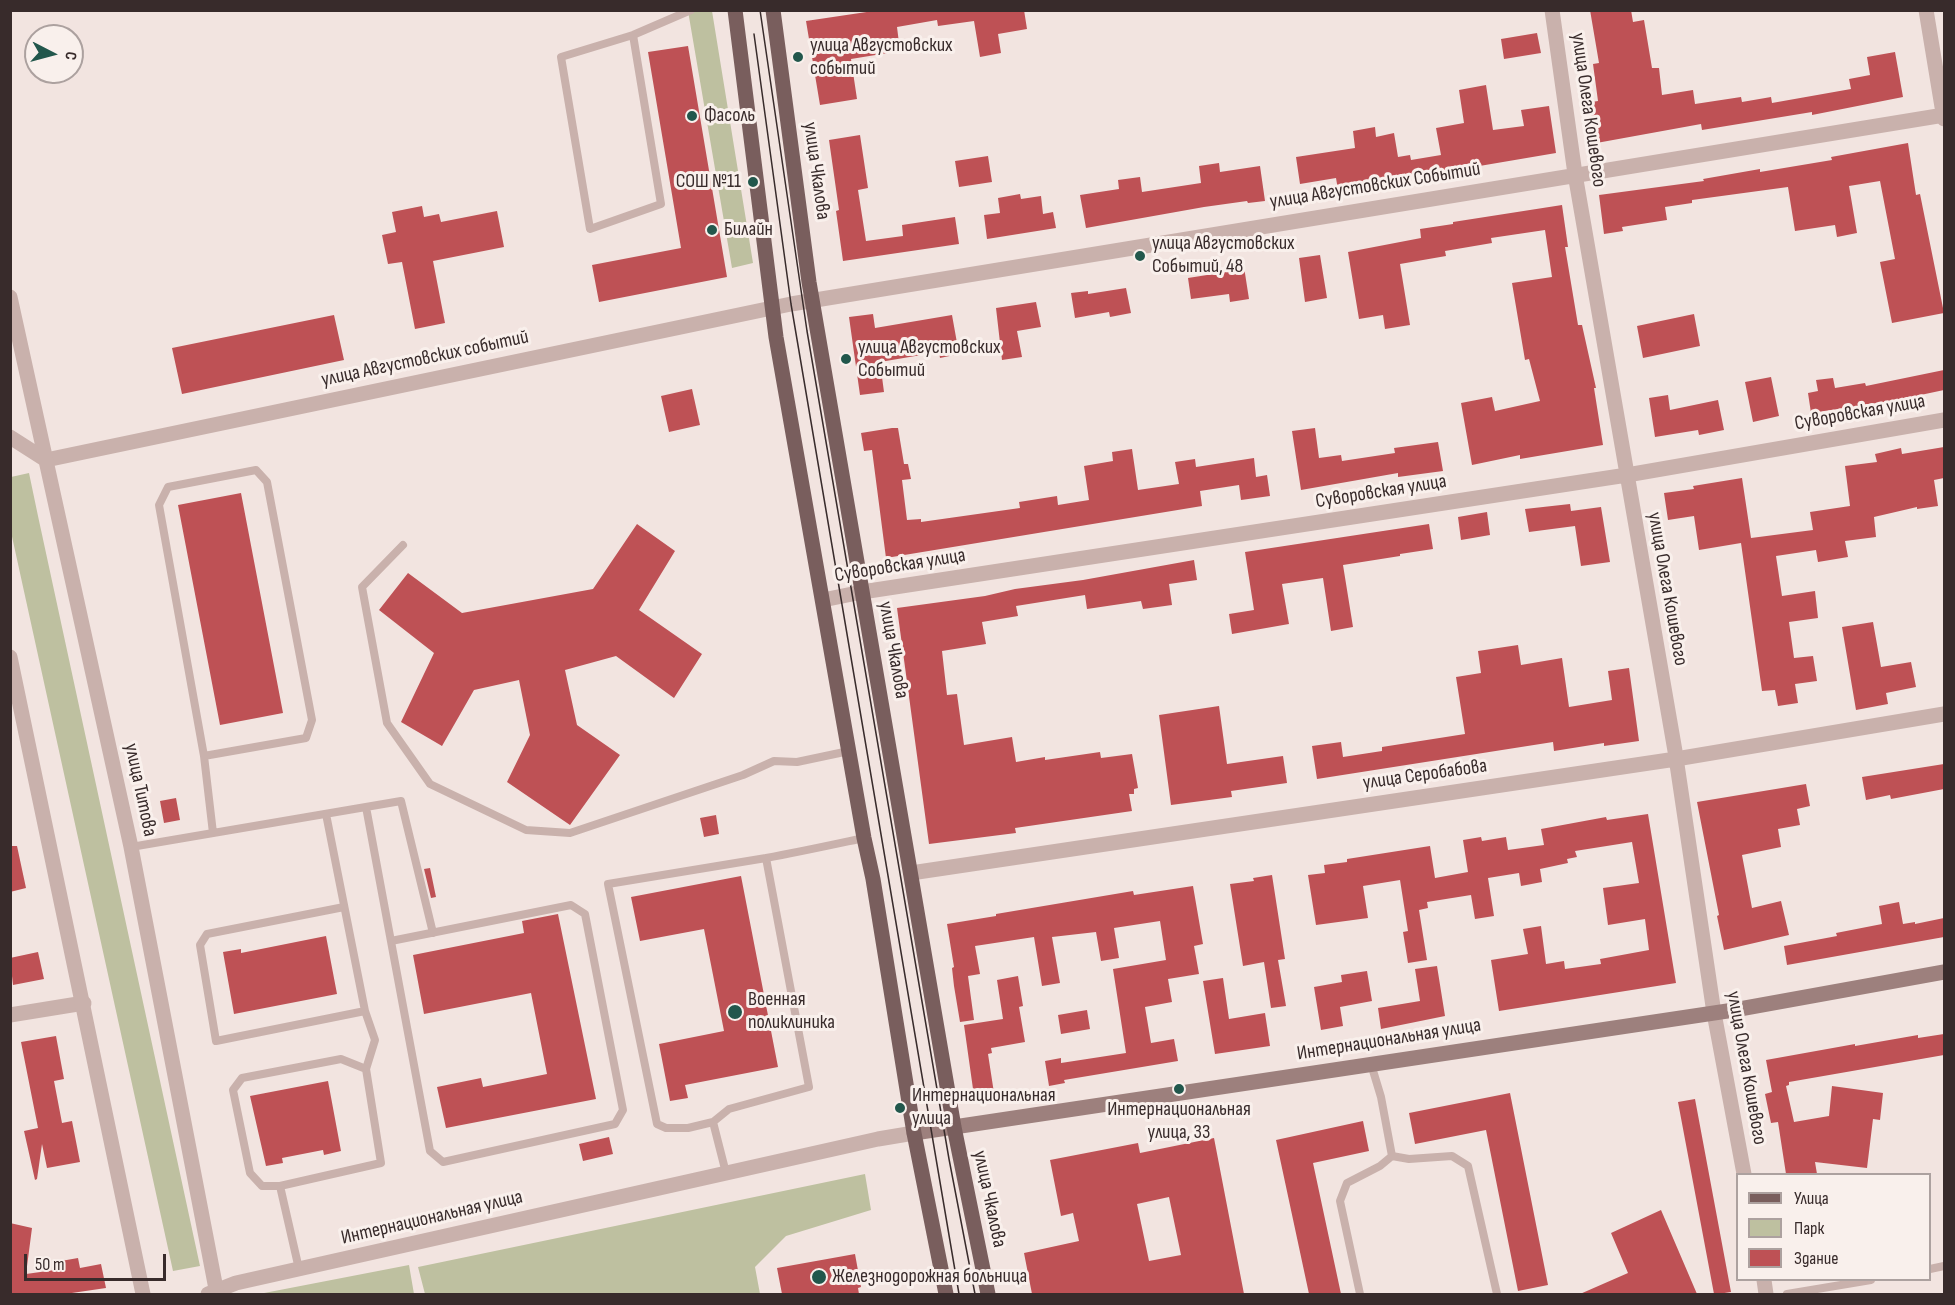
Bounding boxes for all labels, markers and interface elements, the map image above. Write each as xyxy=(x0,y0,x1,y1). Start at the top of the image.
north arrow xyxy=(24,24,84,84)
street label: улица Олега Кошевого xyxy=(1565,31,1611,189)
place label: улица Августовских событий xyxy=(810,34,953,81)
marker: улица Августовских событий xyxy=(791,50,805,64)
text: С xyxy=(61,51,80,61)
place label: Фасоль xyxy=(704,104,755,128)
marker: Фасоль xyxy=(685,109,699,123)
street label: улица Чкалова xyxy=(797,121,835,221)
street label: улица Августовских Событий xyxy=(1268,157,1482,215)
place label: СОШ №11 xyxy=(676,170,741,194)
marker: СОШ №11 xyxy=(746,175,760,189)
place label: Билайн xyxy=(724,218,773,242)
marker: Билайн xyxy=(705,223,719,237)
place label: улица Августовских Событий, 48 xyxy=(1152,232,1295,279)
marker: улица Августовских Событий, 48 xyxy=(1133,249,1147,263)
street label: улица Августовских событий xyxy=(319,325,531,393)
place label: улица Августовских Событий xyxy=(858,336,1001,383)
marker: улица Августовских Событий xyxy=(839,352,853,366)
street label: Суворовская улица xyxy=(1793,390,1927,436)
street label: Суворовская улица xyxy=(1314,470,1448,514)
street label: улица Олега Кошевого xyxy=(1642,510,1692,668)
street label: Суворовская улица xyxy=(833,544,967,588)
street label: улица Чкалова xyxy=(873,599,913,701)
street label: улица Титова xyxy=(118,741,162,839)
street label: улица Серобабова xyxy=(1361,754,1489,796)
place label: Военная поликлиника xyxy=(748,988,835,1035)
street label: улица Олега Кошевого xyxy=(1721,989,1771,1147)
marker: Военная поликлиника xyxy=(726,1003,744,1021)
street label: Интернациональная улица xyxy=(1295,1014,1483,1066)
marker: Интернациональная улица, 33 xyxy=(1172,1082,1186,1096)
place label: Интернациональная улица xyxy=(912,1084,1056,1131)
place label: Интернациональная улица, 33 xyxy=(1107,1098,1251,1145)
marker: Интернациональная улица xyxy=(893,1101,907,1115)
street label: улица Чкалова xyxy=(967,1148,1011,1250)
legend xyxy=(1736,1173,1931,1281)
street label: Интернациональная улица xyxy=(339,1185,525,1251)
text: Улица xyxy=(1794,1188,1829,1209)
text: Парк xyxy=(1794,1218,1824,1239)
scale bar xyxy=(27,1242,170,1280)
text: Здание xyxy=(1794,1248,1839,1269)
text: 50 m xyxy=(35,1254,65,1275)
place label: Железнодорожная больница xyxy=(832,1265,1027,1289)
marker: Железнодорожная больница xyxy=(810,1268,828,1286)

